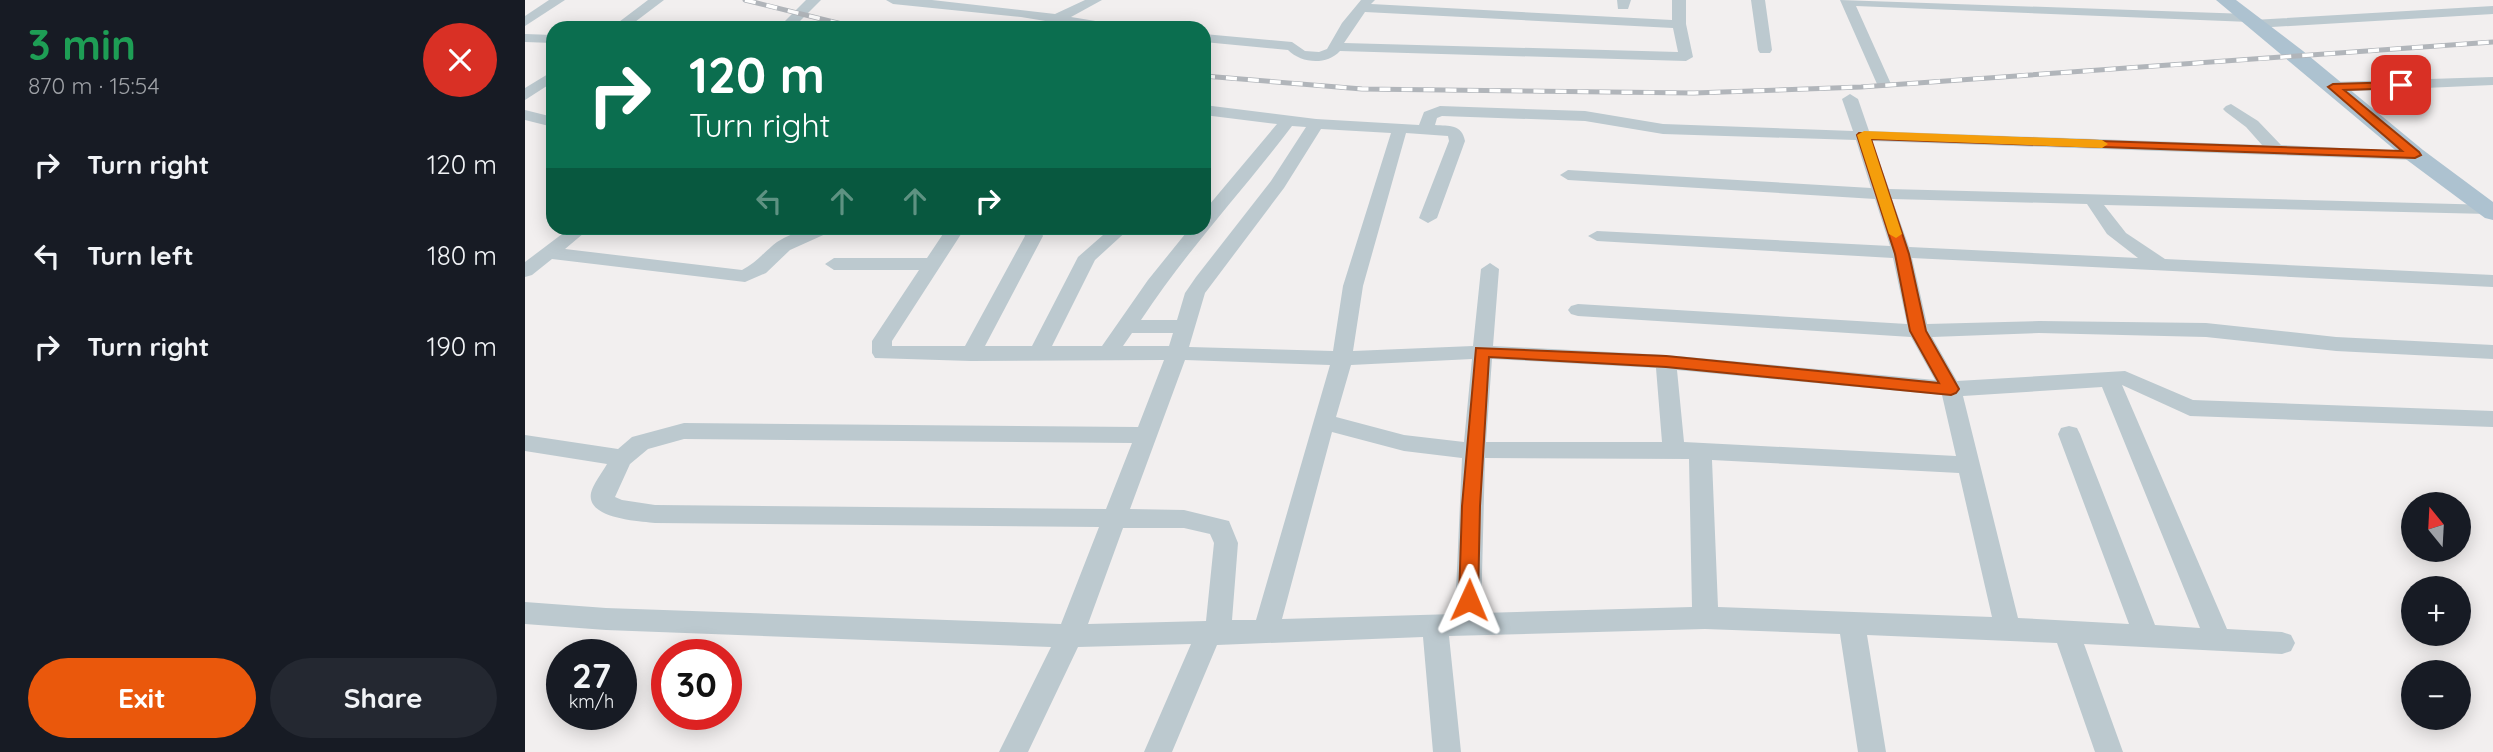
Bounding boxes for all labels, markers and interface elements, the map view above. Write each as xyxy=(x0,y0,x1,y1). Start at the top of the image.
text: 3 min xyxy=(28,18,136,71)
button: close xyxy=(423,23,497,97)
text: 120 m xyxy=(689,44,825,105)
icon: right xyxy=(574,49,665,140)
pin xyxy=(2371,55,2431,115)
icon: arrive xyxy=(2382,66,2420,104)
text: 870 m · 15:54 xyxy=(28,71,160,100)
text: Turn right xyxy=(689,105,830,145)
icon: right xyxy=(28,146,66,184)
text: Turn right xyxy=(87,148,209,181)
text: 120 m xyxy=(427,148,497,181)
icon: left xyxy=(750,182,788,220)
icon: ahead xyxy=(823,182,861,220)
icon: ahead xyxy=(896,182,934,220)
icon: right xyxy=(969,182,1007,220)
icon: left xyxy=(28,237,66,275)
text: Turn left xyxy=(87,239,194,272)
text: 180 m xyxy=(427,239,497,272)
icon: right xyxy=(28,328,66,366)
text: Turn right xyxy=(87,330,209,363)
text: 190 m xyxy=(427,330,497,363)
north arrow xyxy=(2401,492,2471,562)
map controls xyxy=(2401,492,2471,730)
position arrow xyxy=(1432,563,1506,637)
button: + xyxy=(2401,576,2471,646)
speed limit sign: 30 xyxy=(651,639,742,730)
text: 27 xyxy=(572,653,611,697)
button: Exit xyxy=(28,658,256,738)
button: Share xyxy=(270,658,497,738)
button: − xyxy=(2401,660,2471,730)
text: km/h xyxy=(569,690,614,713)

